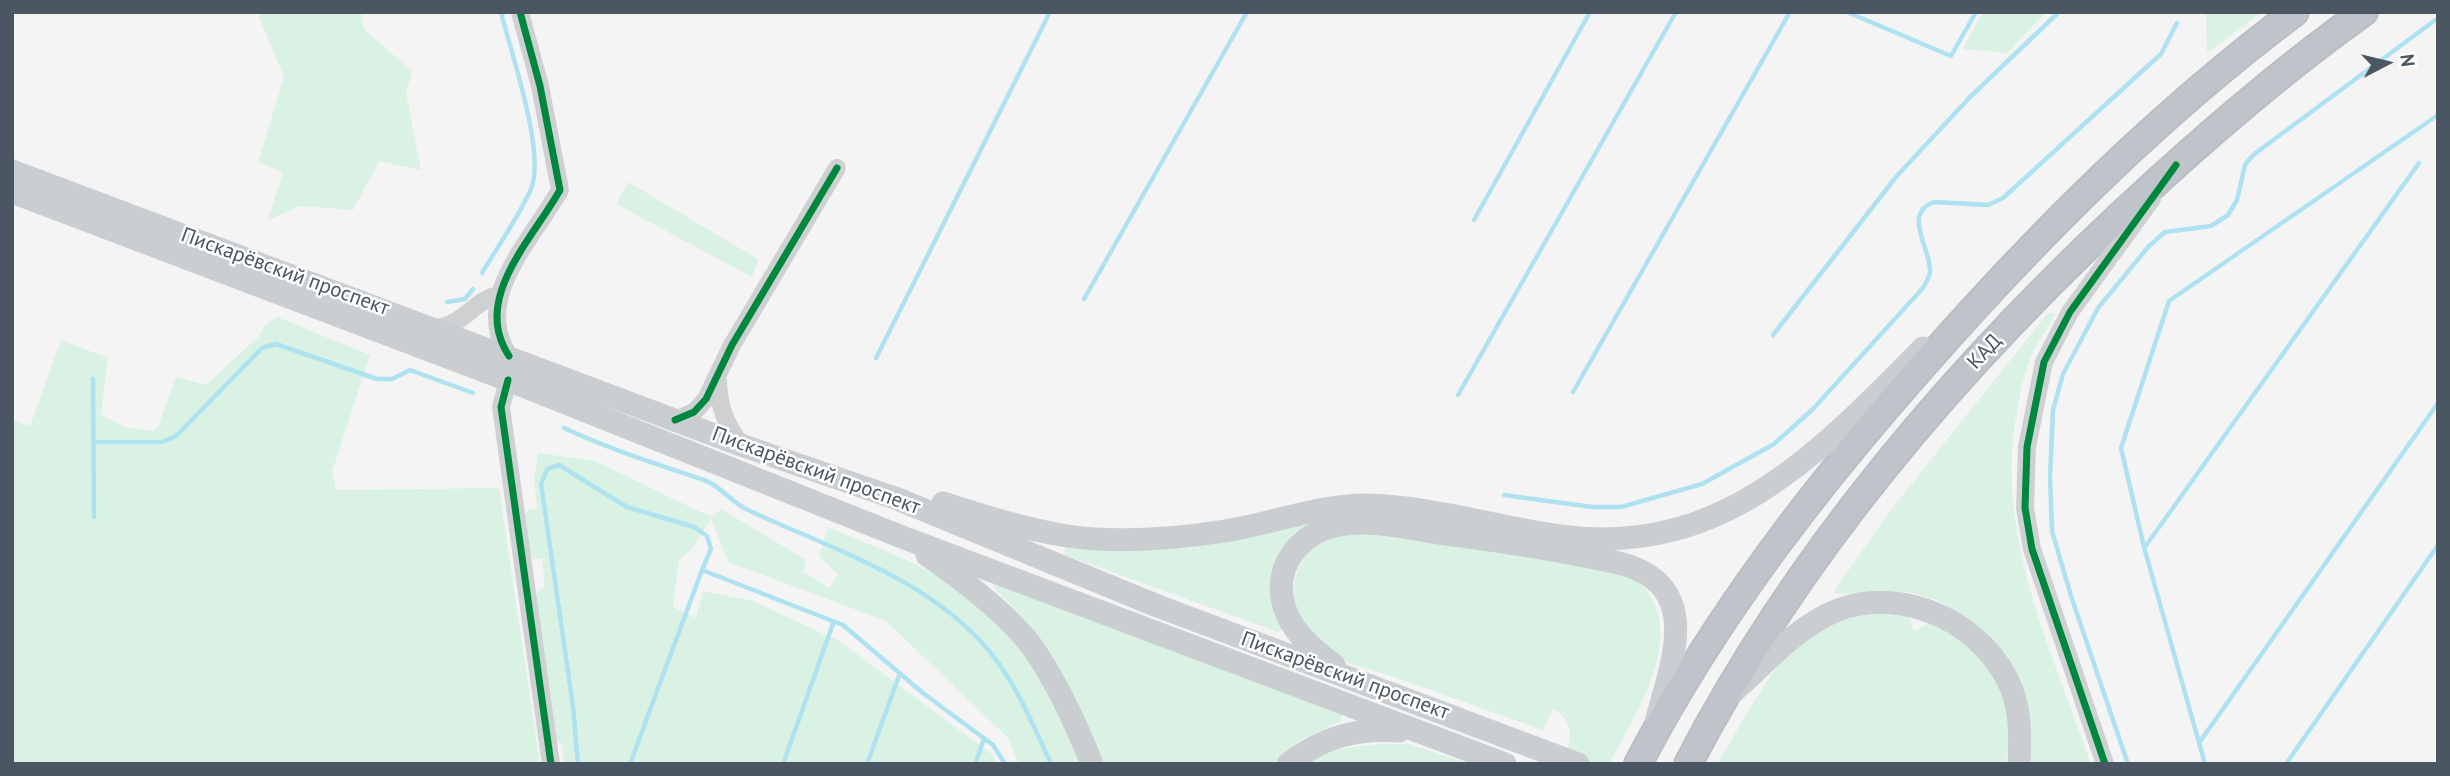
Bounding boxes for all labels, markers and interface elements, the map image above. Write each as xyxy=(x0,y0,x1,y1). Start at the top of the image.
north arrow xyxy=(2352,28,2422,98)
text: N xyxy=(2395,53,2421,68)
street label: Пискарёвский проспект xyxy=(178,223,392,321)
street label: КАД xyxy=(1962,329,2008,375)
street label: Пискарёвский проспект xyxy=(709,422,923,520)
street label: Пискарёвский проспект xyxy=(1238,627,1452,725)

